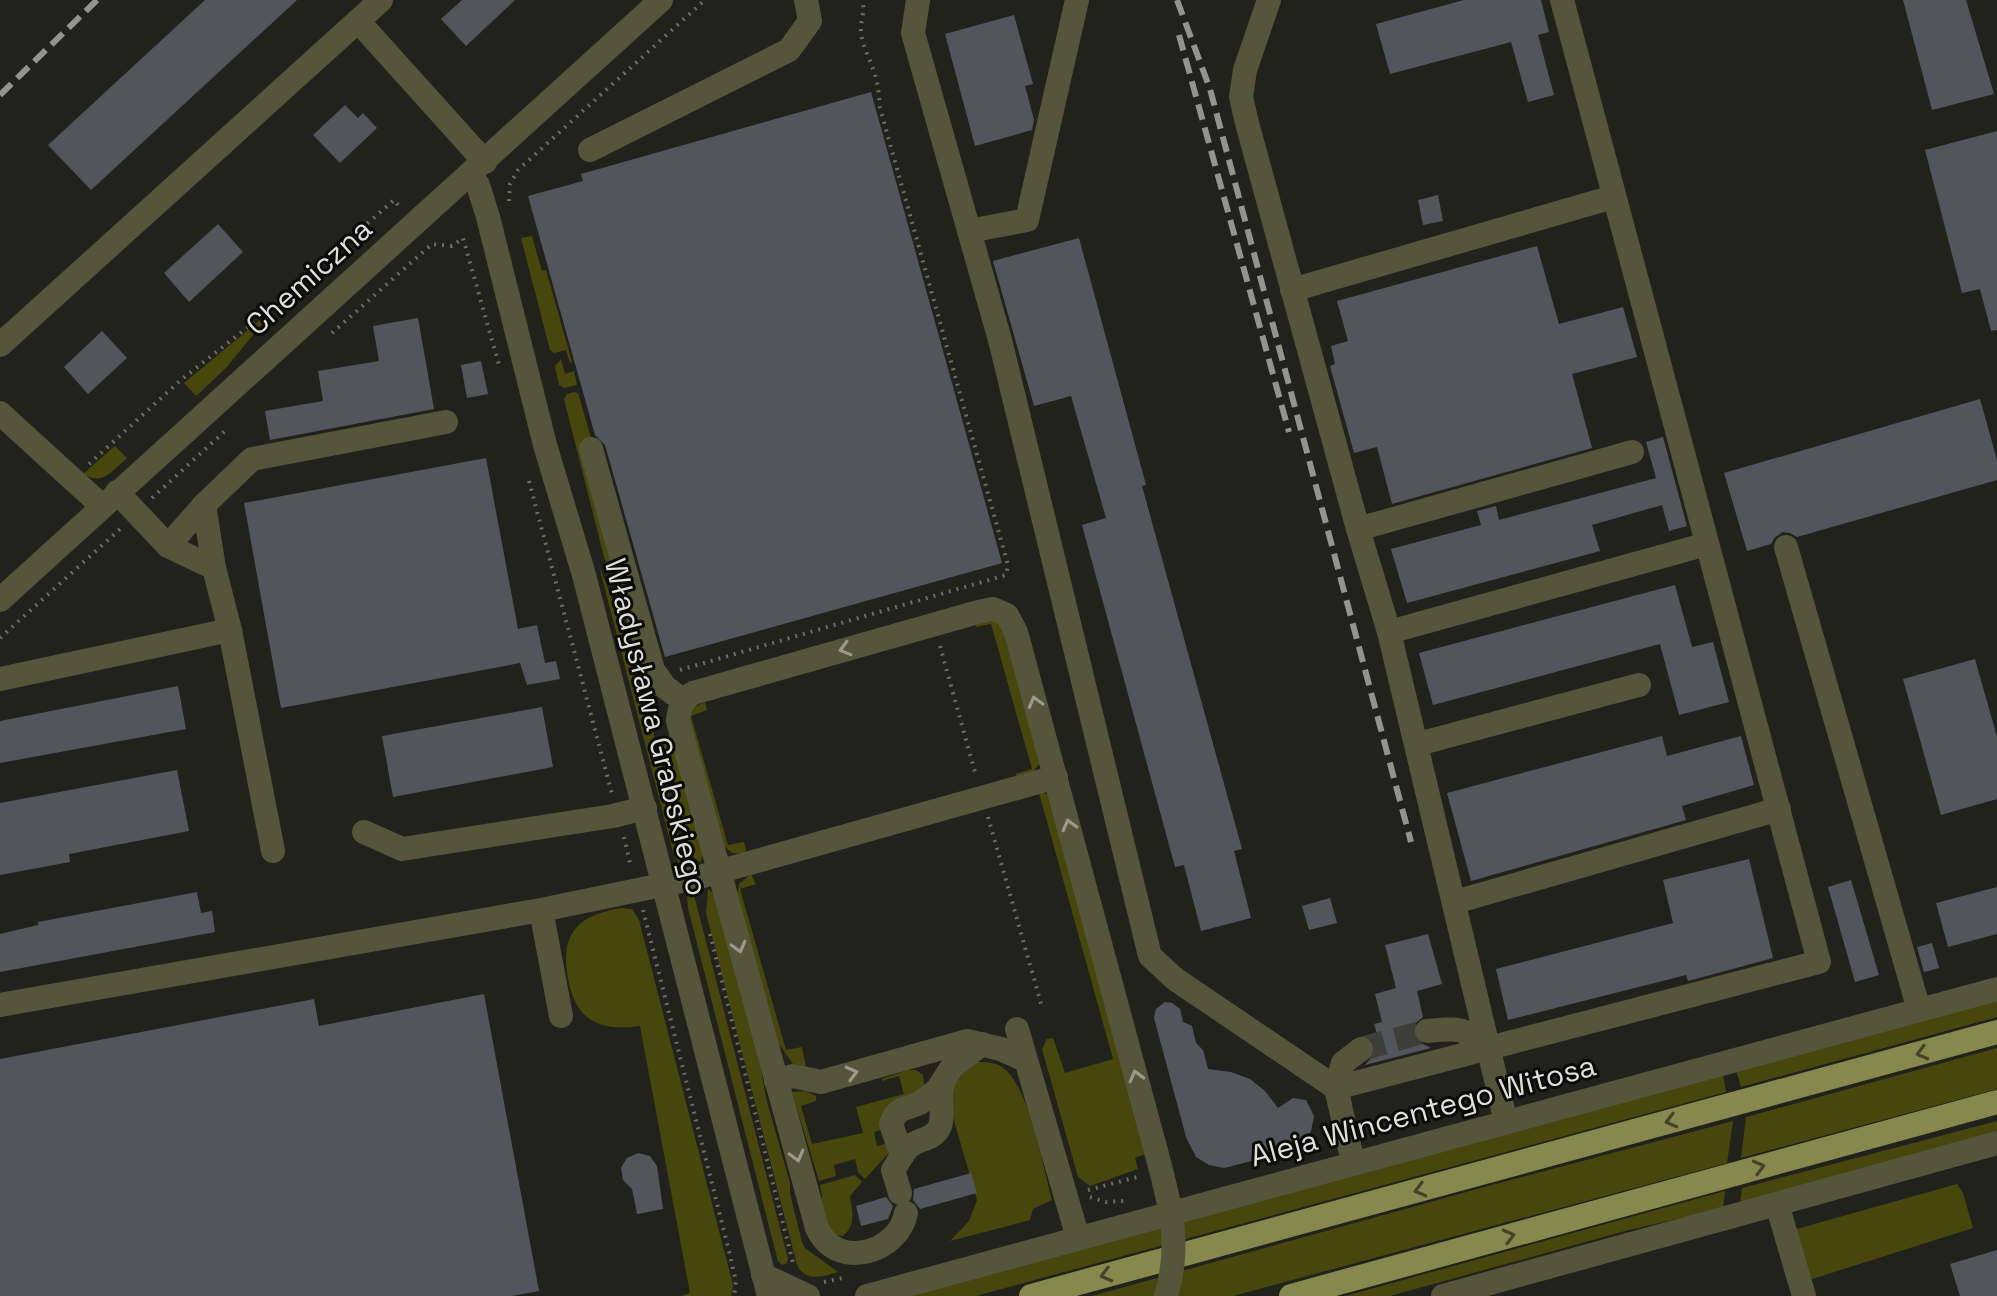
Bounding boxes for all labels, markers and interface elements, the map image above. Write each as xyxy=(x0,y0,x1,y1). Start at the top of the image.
street label: Chemiczna xyxy=(237,210,380,344)
street label: Władysława Grabskiego xyxy=(596,554,717,900)
one-way arrow xyxy=(839,640,853,656)
one-way arrow xyxy=(1028,695,1044,709)
one-way arrow xyxy=(1061,819,1078,832)
one-way arrow xyxy=(730,939,747,953)
one-way arrow xyxy=(1915,1044,1929,1060)
street label: Aleja Wincentego Witosa xyxy=(1246,1046,1600,1175)
one-way arrow xyxy=(844,1066,858,1083)
one-way arrow xyxy=(1129,1070,1145,1084)
one-way arrow xyxy=(1664,1112,1678,1129)
one-way arrow xyxy=(788,1148,804,1162)
one-way arrow xyxy=(1752,1160,1766,1177)
one-way arrow xyxy=(1414,1180,1428,1197)
one-way arrow xyxy=(1501,1229,1515,1246)
one-way arrow xyxy=(1100,1266,1114,1283)

